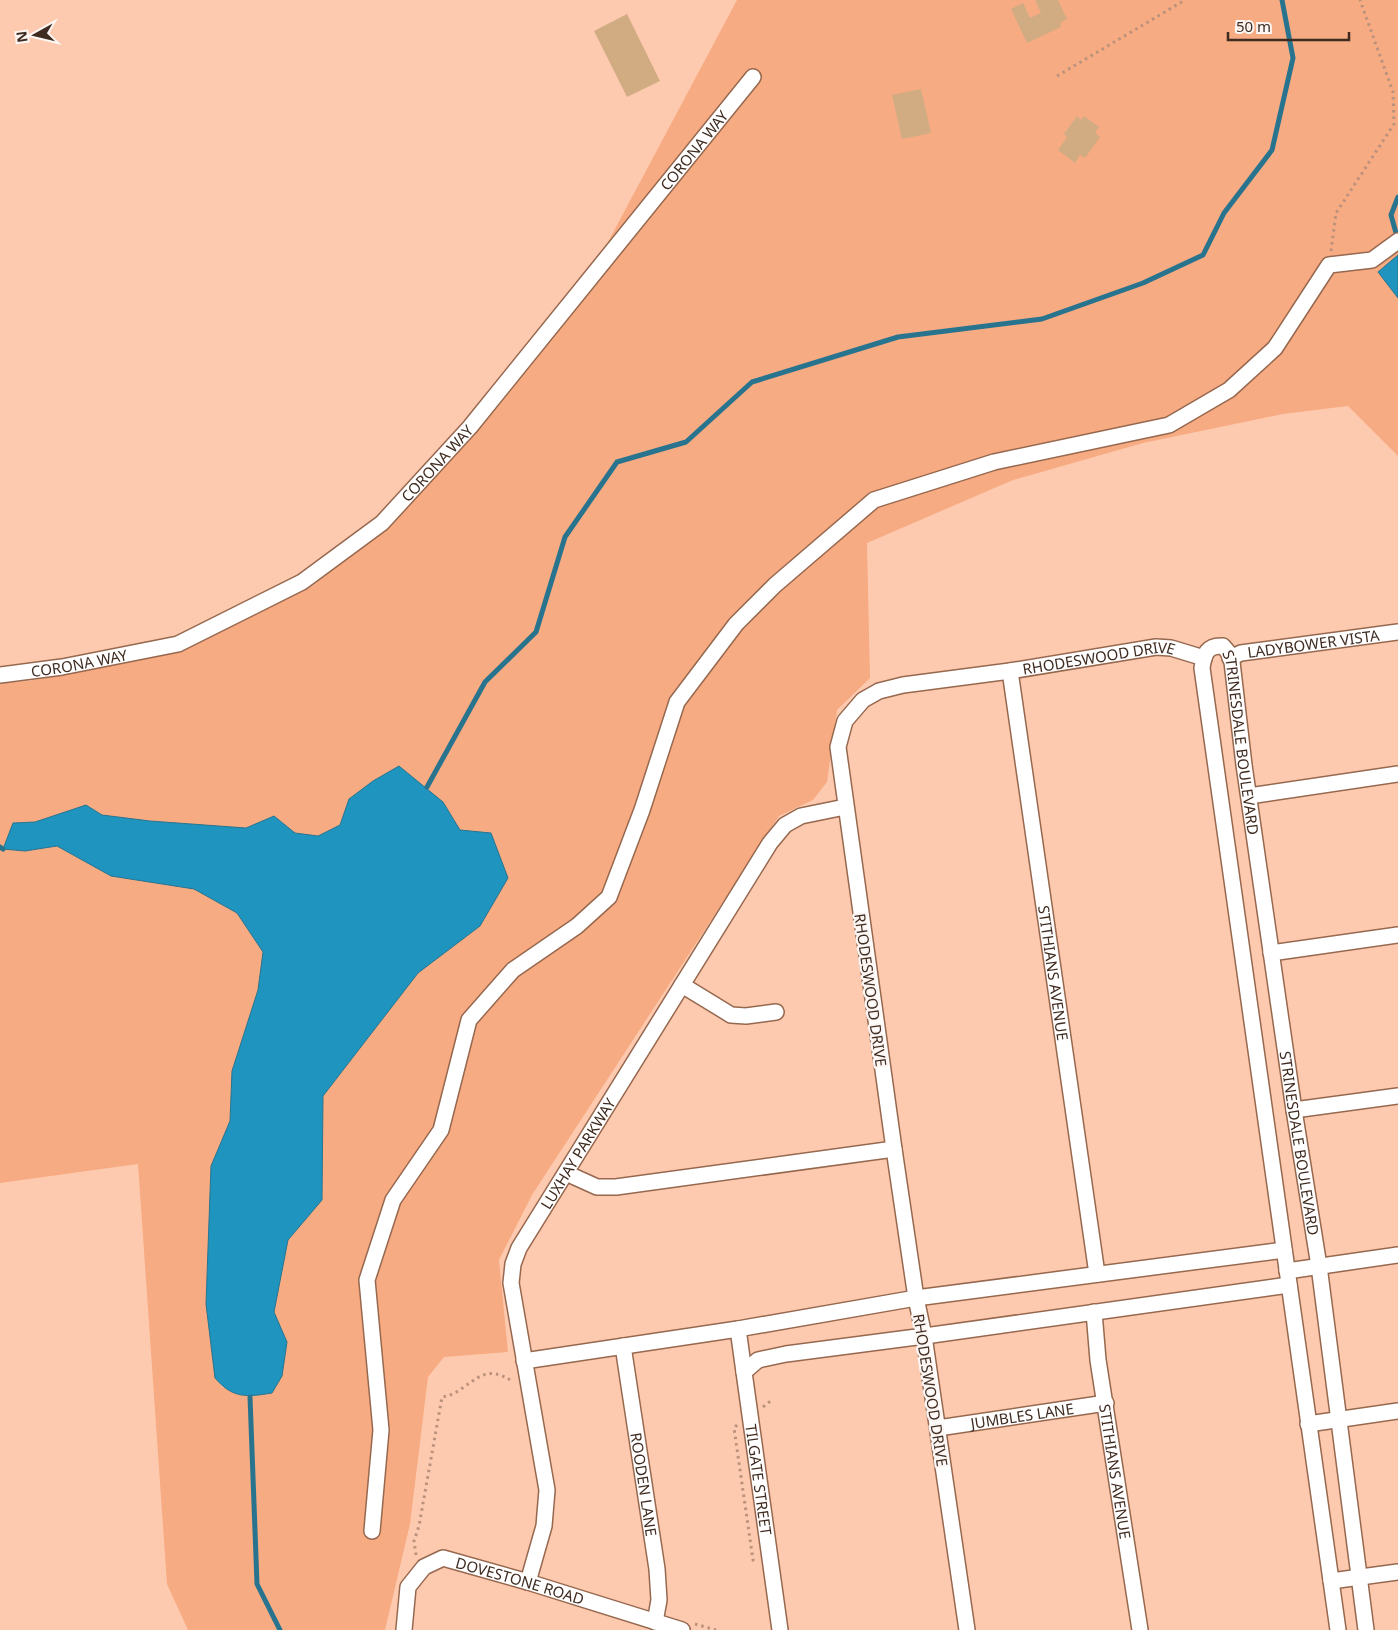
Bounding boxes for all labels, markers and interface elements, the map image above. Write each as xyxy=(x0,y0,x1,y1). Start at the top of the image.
north arrow xyxy=(10,10,60,60)
scale bar xyxy=(1228,10,1349,42)
text: 50 m xyxy=(1236,16,1271,36)
text: N xyxy=(11,30,32,44)
street label: CORONA WAY xyxy=(655,106,733,194)
street label: CORONA WAY xyxy=(397,420,477,506)
street label: LADYBOWER VISTA xyxy=(1246,625,1381,662)
street label: RHODESWOOD DRIVE xyxy=(1021,637,1178,679)
street label: CORONA WAY xyxy=(30,644,129,681)
street label: STRINESDALE BOULEVARD xyxy=(1218,647,1264,836)
street label: STITHIANS AVENUE xyxy=(1034,904,1073,1042)
street label: RHODESWOOD DRIVE xyxy=(850,912,892,1068)
street label: STRINESDALE BOULEVARD xyxy=(1276,1050,1324,1237)
street label: LUXHAY PARKWAY xyxy=(536,1094,620,1213)
street label: RHODESWOOD DRIVE xyxy=(909,1312,953,1468)
street label: JUMBLES LANE xyxy=(967,1398,1075,1433)
street label: STITHIANS AVENUE xyxy=(1095,1403,1136,1540)
street label: TILGATE STREET xyxy=(741,1423,777,1537)
street label: ROODEN LANE xyxy=(626,1431,662,1538)
street label: DOVESTONE ROAD xyxy=(454,1552,587,1609)

